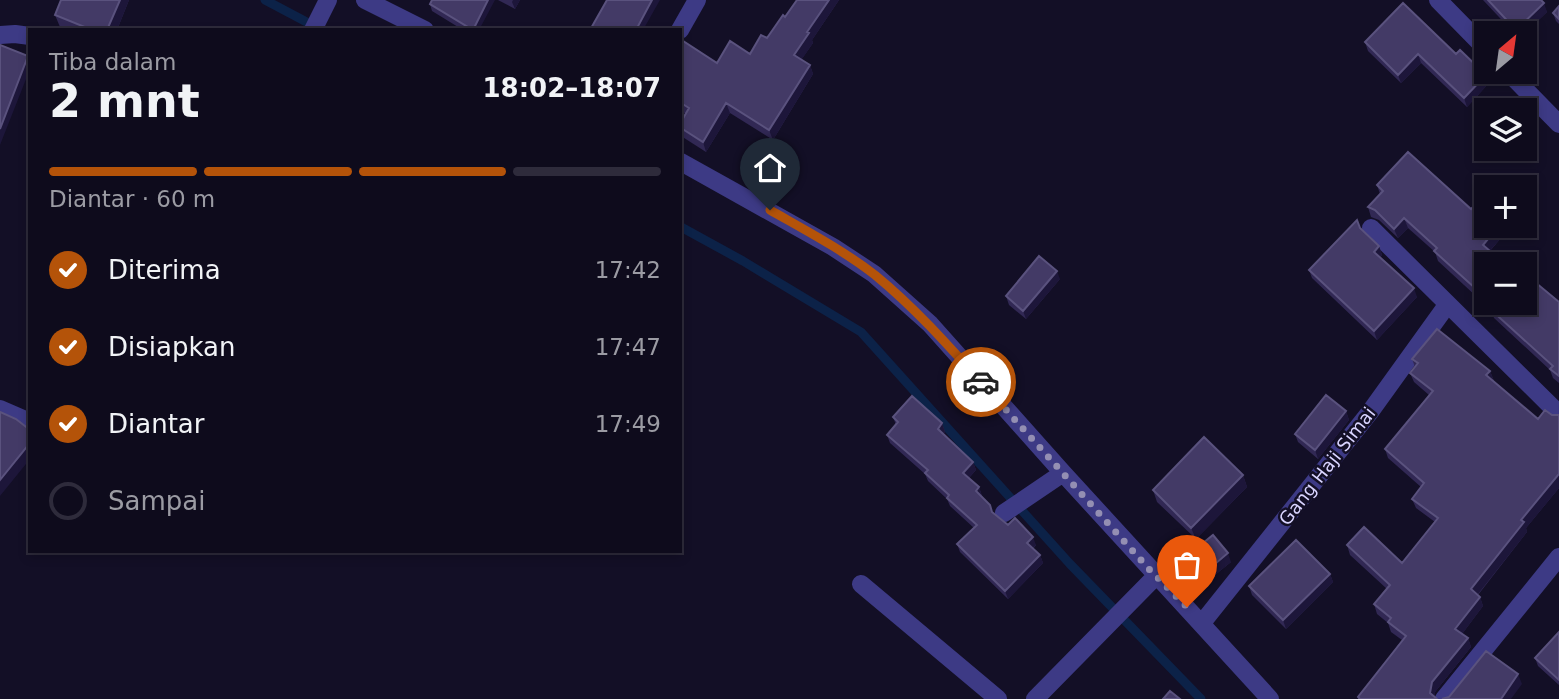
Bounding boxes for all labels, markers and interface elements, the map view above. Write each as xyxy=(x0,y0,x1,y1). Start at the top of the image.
north arrow xyxy=(1474,21,1536,84)
map controls xyxy=(1474,21,1537,315)
text: Tiba dalam xyxy=(49,49,176,75)
text: 18:02–18:07 xyxy=(482,73,661,103)
text: 2 mnt xyxy=(49,74,200,128)
button: layers xyxy=(1474,98,1537,161)
pin xyxy=(740,138,800,210)
icon: home xyxy=(751,149,789,187)
button: + xyxy=(1474,175,1537,238)
text: Diantar · 60 m xyxy=(49,186,215,212)
icon: check xyxy=(49,251,87,289)
button: − xyxy=(1474,252,1537,315)
text: Diterima xyxy=(108,255,221,285)
text: 17:42 xyxy=(595,257,661,283)
icon: check xyxy=(49,328,87,366)
text: Disiapkan xyxy=(108,332,235,362)
text: 17:47 xyxy=(595,334,661,360)
courier xyxy=(946,347,1016,417)
icon: car xyxy=(962,363,1000,401)
street label: Gang Haji Simai xyxy=(1274,403,1380,529)
icon: check xyxy=(49,405,87,443)
text: Diantar xyxy=(108,409,204,439)
text: 17:49 xyxy=(595,411,661,437)
text: Sampai xyxy=(108,486,205,516)
pin xyxy=(1157,535,1217,607)
icon: bag xyxy=(1168,546,1206,584)

